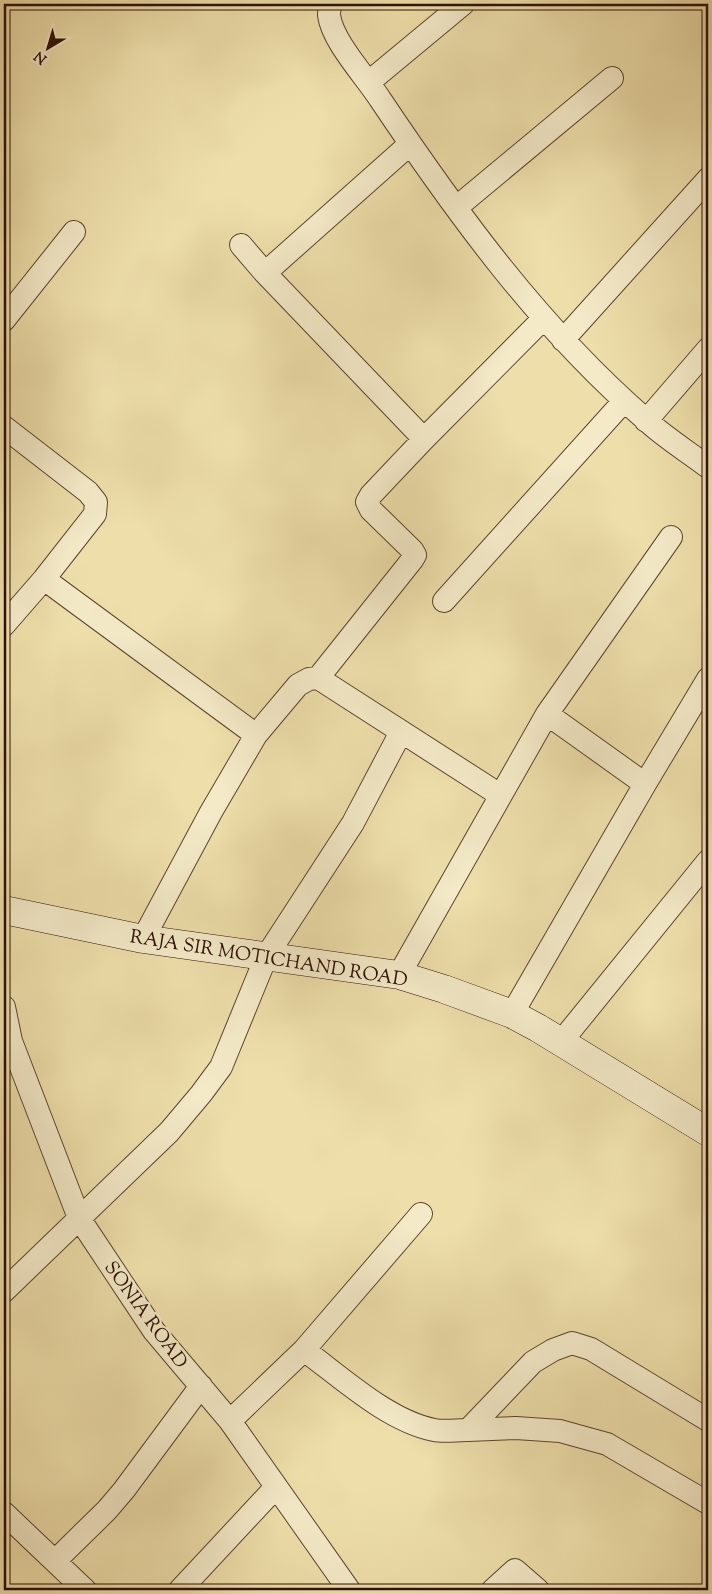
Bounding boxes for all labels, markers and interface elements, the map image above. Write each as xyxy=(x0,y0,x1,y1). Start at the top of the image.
north arrow xyxy=(22,22,72,72)
text: N xyxy=(31,45,52,68)
street label: RAJA SIR MOTICHAND ROAD xyxy=(128,924,409,995)
street label: SONIA ROAD xyxy=(97,1256,193,1375)

